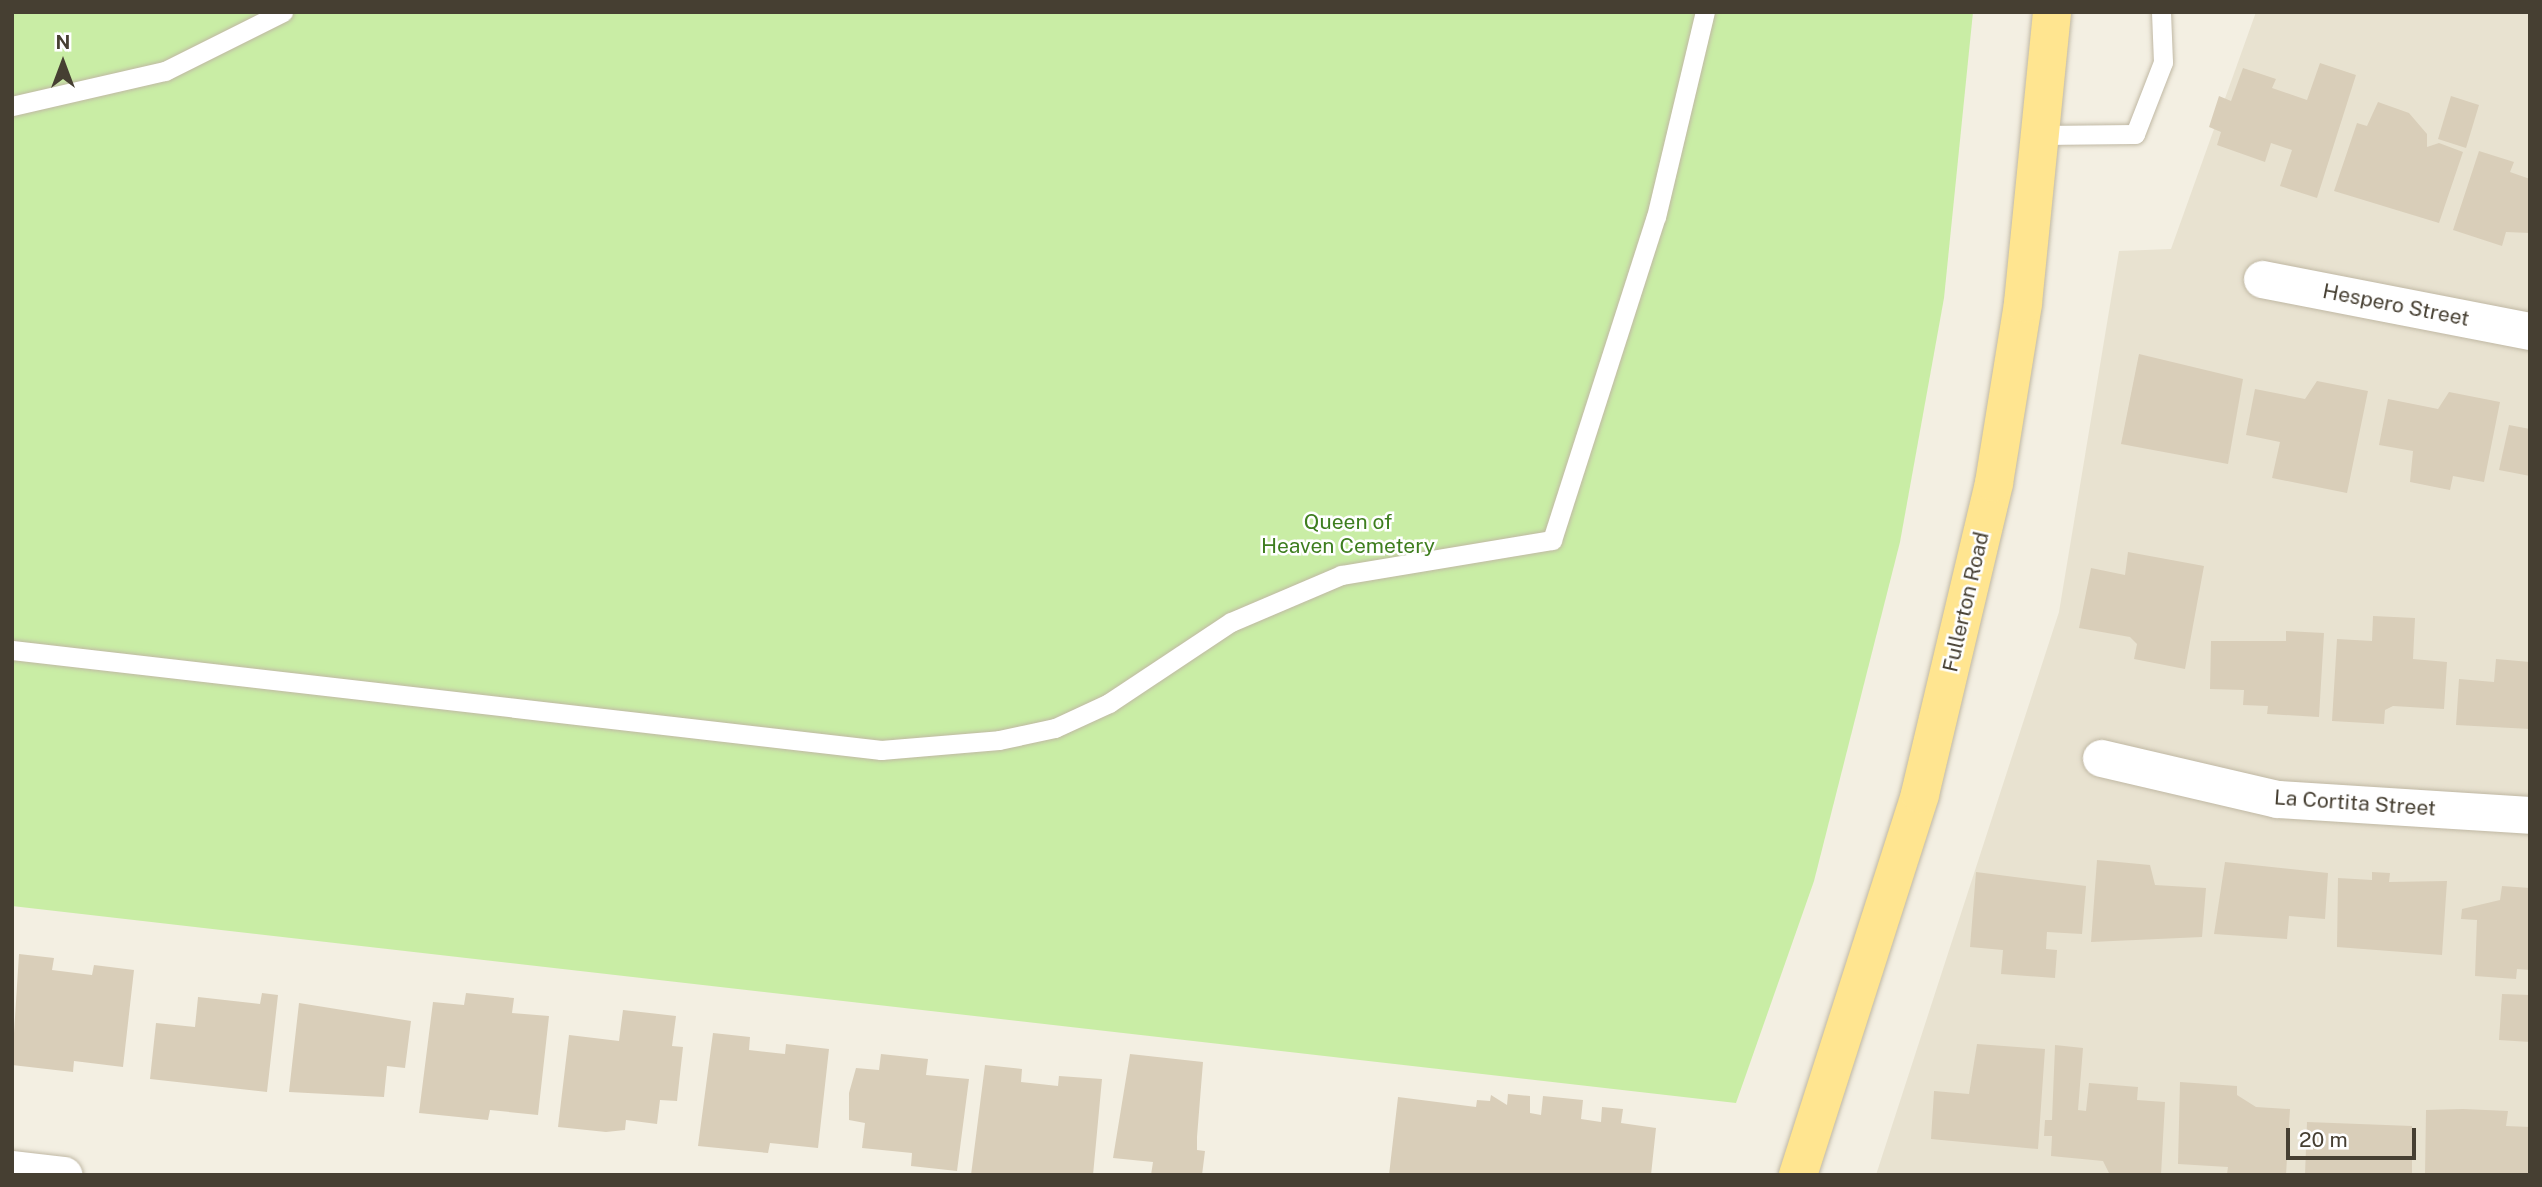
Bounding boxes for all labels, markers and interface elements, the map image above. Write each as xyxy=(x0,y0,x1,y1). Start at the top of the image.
north arrow xyxy=(28,28,98,98)
text: N xyxy=(56,31,70,53)
street label: Hespero Street xyxy=(2320,278,2472,332)
park label: Queen of Heaven Cemetery xyxy=(1261,509,1435,559)
street label: Fullerton Road xyxy=(1938,530,1994,674)
street label: La Cortita Street xyxy=(2273,785,2437,821)
scale bar xyxy=(2290,1114,2420,1158)
text: 20 m xyxy=(2299,1127,2348,1152)

